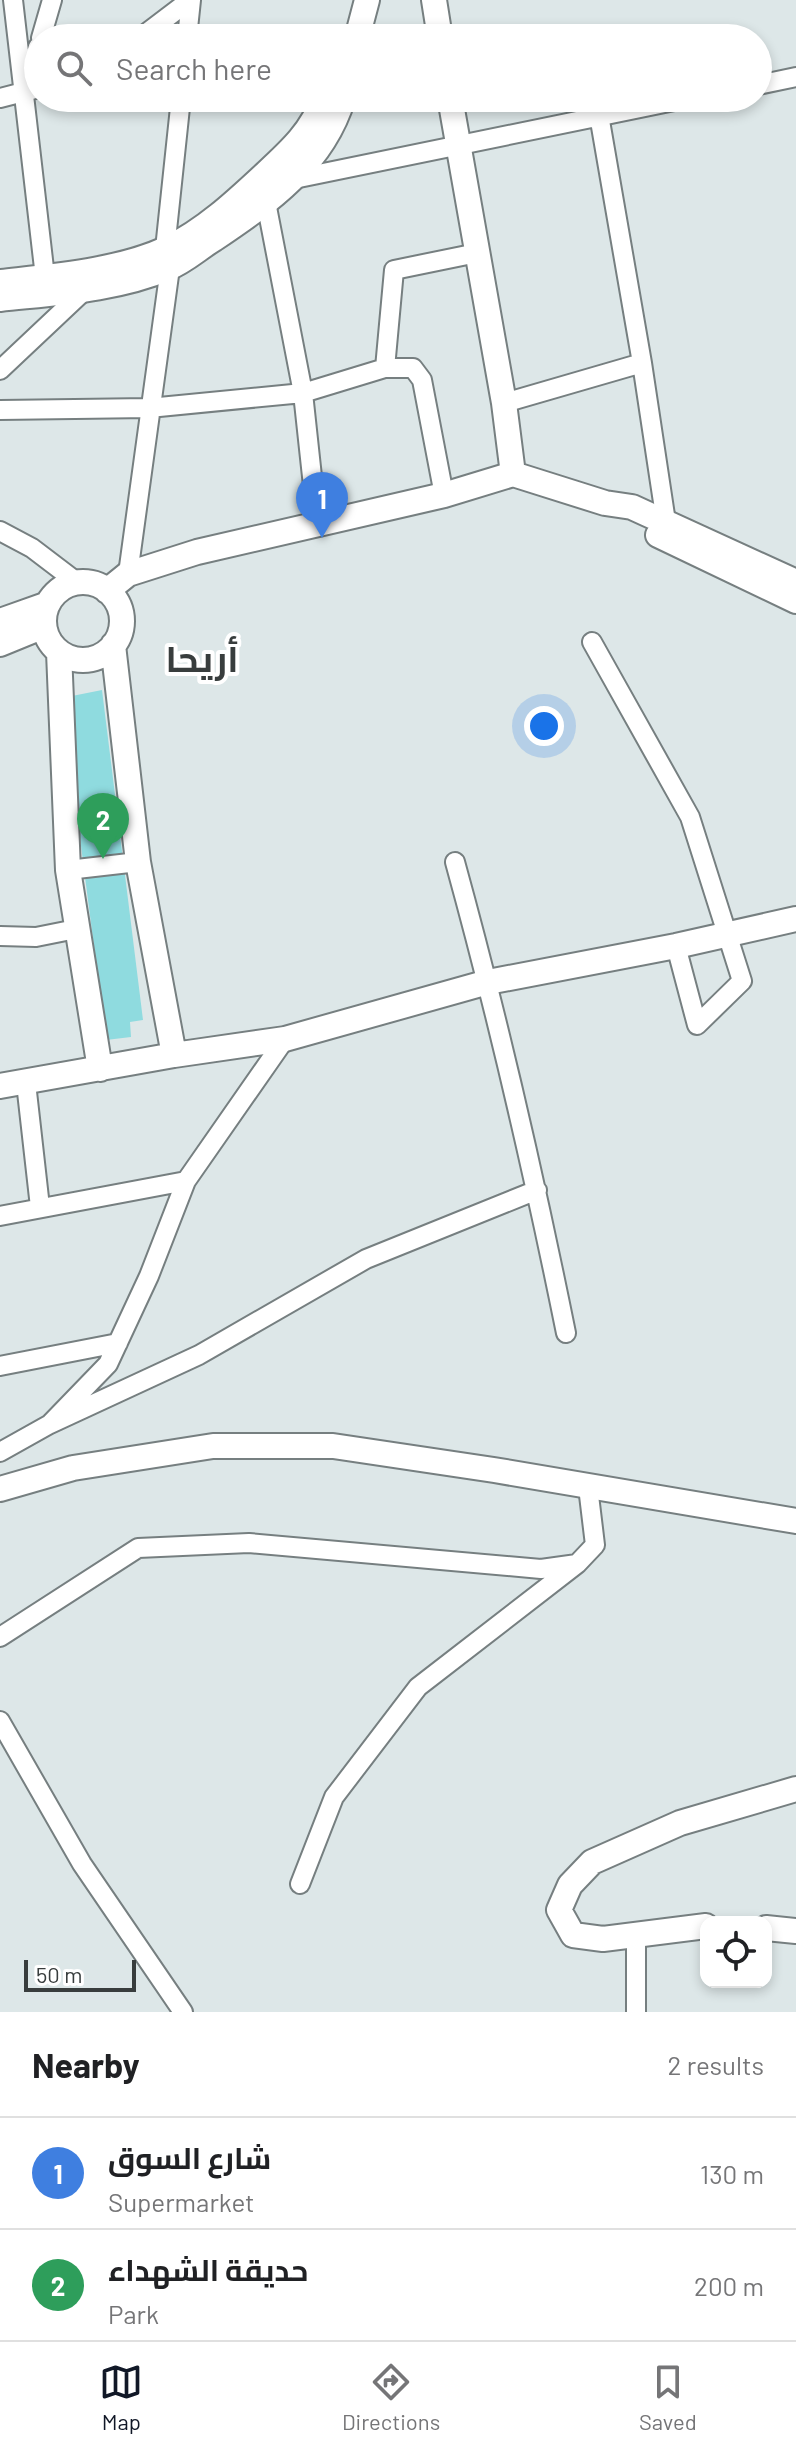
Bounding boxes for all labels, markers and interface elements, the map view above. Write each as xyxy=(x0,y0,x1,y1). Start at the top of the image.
search box xyxy=(24,24,772,112)
icon: search xyxy=(52,46,96,90)
text: Search here xyxy=(116,50,272,86)
pin: 1 xyxy=(296,472,348,538)
district label: أريحا xyxy=(166,636,238,681)
your location xyxy=(524,706,564,746)
pin: 2 xyxy=(77,793,129,859)
map controls xyxy=(700,1916,772,1988)
button: locate xyxy=(700,1916,772,1988)
scale bar xyxy=(24,1956,136,1992)
text: 50 m xyxy=(36,1961,82,1987)
text: Nearby xyxy=(32,2044,140,2085)
text: 2 results xyxy=(668,2049,764,2080)
text: شارع السوق xyxy=(108,2139,271,2175)
text: 1 xyxy=(53,2158,63,2189)
text: 130 m xyxy=(700,2158,764,2189)
text: Supermarket xyxy=(108,2186,255,2217)
text: حديقة الشهداء xyxy=(108,2251,308,2287)
text: 2 xyxy=(51,2270,65,2301)
text: 200 m xyxy=(694,2270,764,2301)
text: Park xyxy=(108,2298,159,2329)
tab: Map xyxy=(99,2360,143,2434)
tab: Directions xyxy=(342,2360,440,2434)
tab: Saved xyxy=(639,2360,697,2434)

